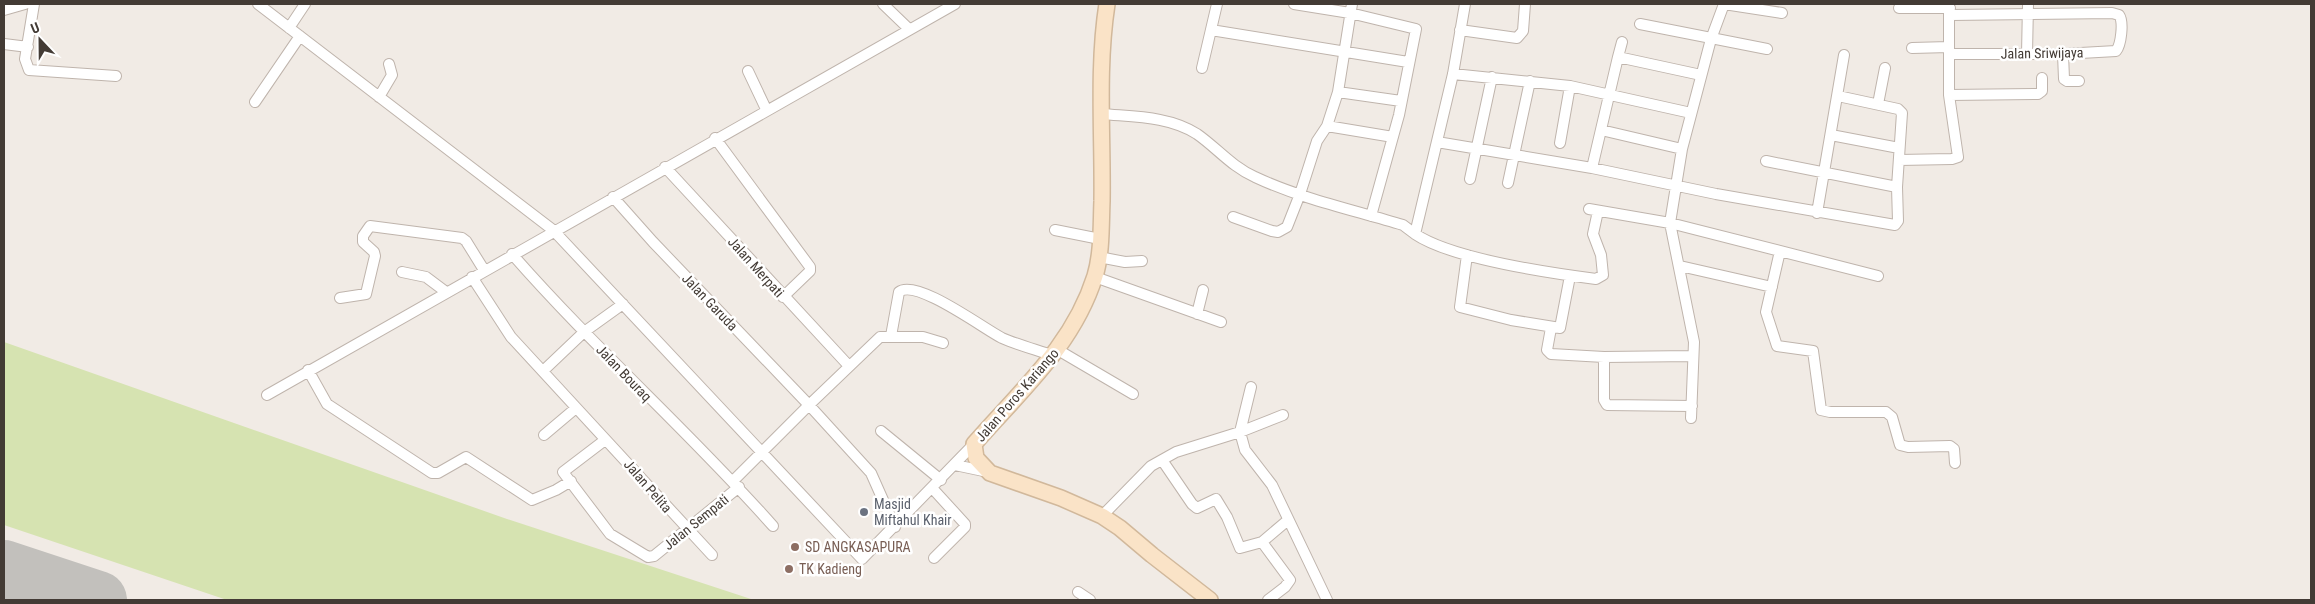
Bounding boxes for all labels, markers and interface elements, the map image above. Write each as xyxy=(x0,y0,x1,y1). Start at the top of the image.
north arrow xyxy=(15,15,65,65)
text: U xyxy=(28,19,42,37)
street label: Jalan Sriwijaya xyxy=(2001,44,2083,62)
street label: Jalan Merpati xyxy=(725,233,787,301)
street label: Jalan Garuda xyxy=(679,270,741,334)
street label: Jalan Bouraq xyxy=(593,341,655,405)
street label: Jalan Poros Kariango xyxy=(972,345,1062,445)
street label: Jalan Pelita xyxy=(621,456,675,516)
street label: Jalan Sempati xyxy=(660,491,732,553)
place label: Masjid Miftahul Khair xyxy=(874,496,952,528)
marker: Masjid Miftahul Khair xyxy=(858,506,870,518)
place label: SD ANGKASAPURA xyxy=(805,539,911,555)
marker: SD ANGKASAPURA xyxy=(789,541,801,553)
place label: TK Kadieng xyxy=(799,561,862,577)
marker: TK Kadieng xyxy=(783,563,795,575)

